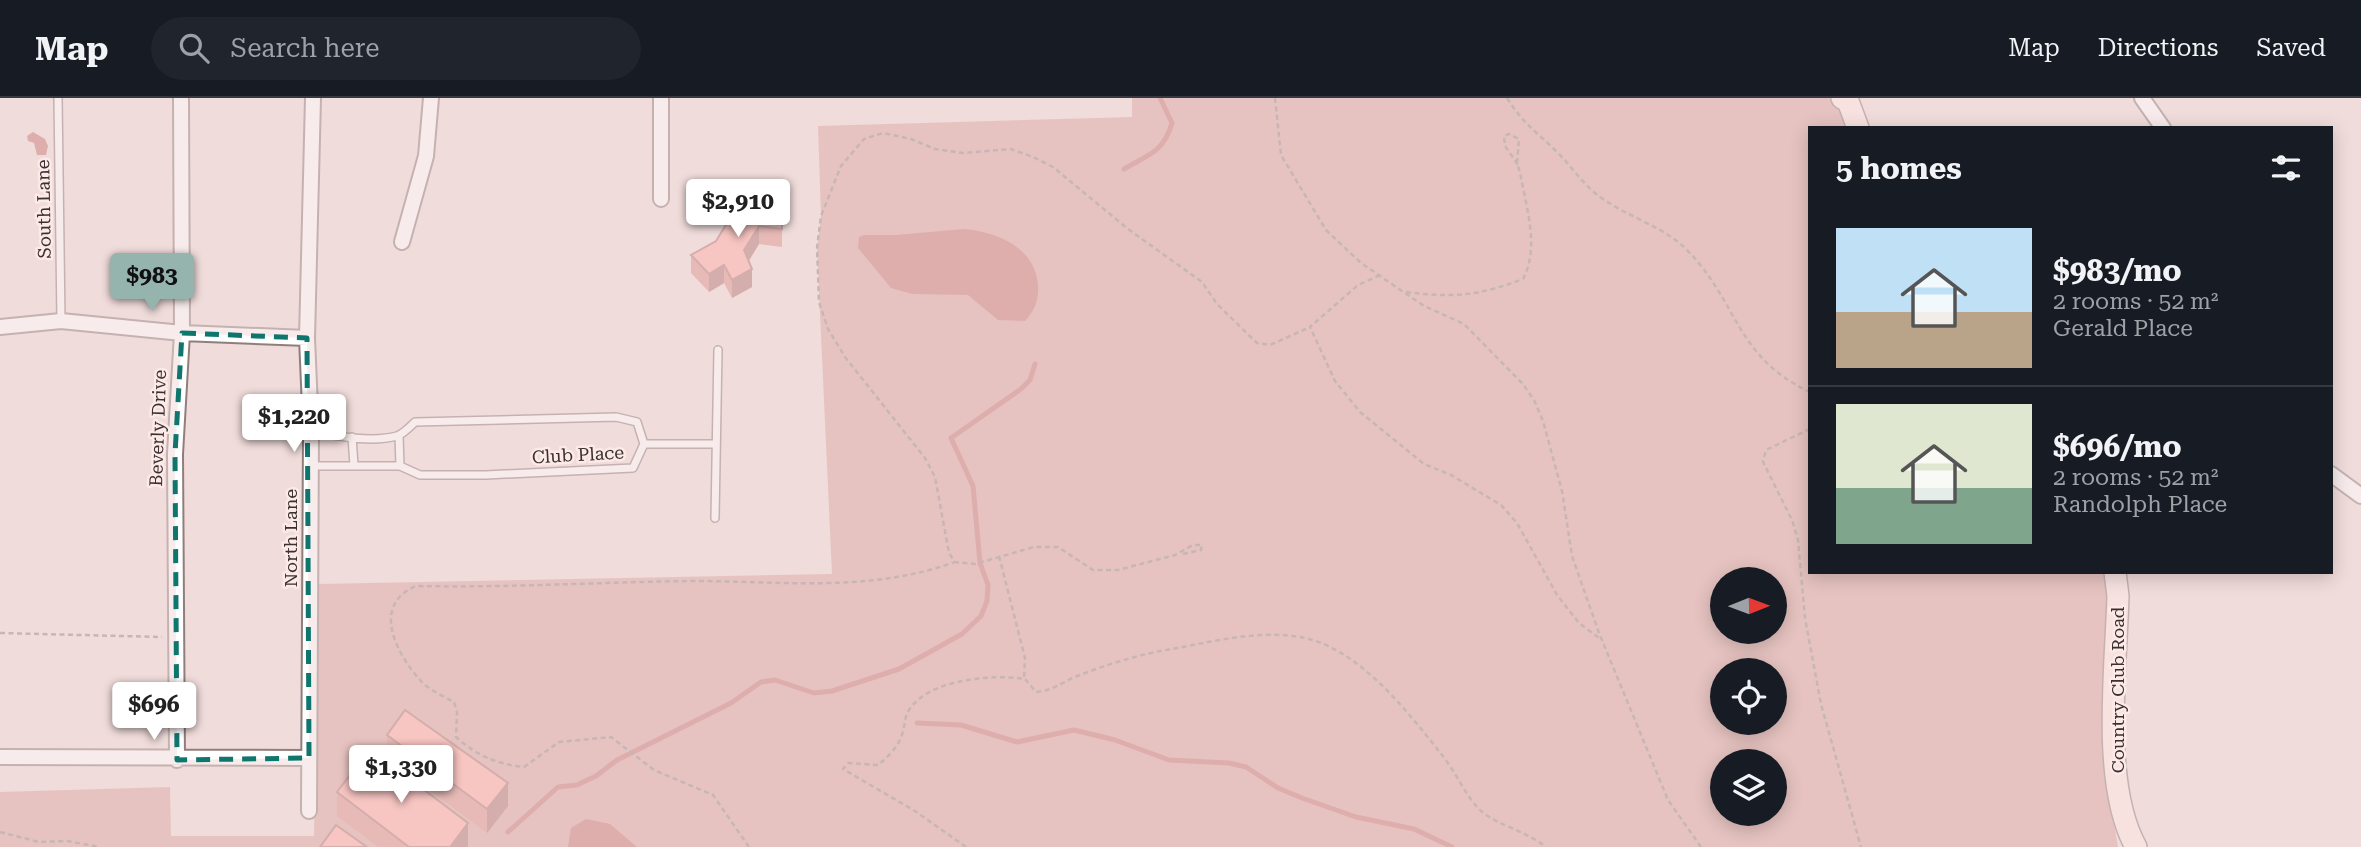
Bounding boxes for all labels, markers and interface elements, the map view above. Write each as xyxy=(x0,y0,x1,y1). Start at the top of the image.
search box xyxy=(151,17,641,80)
text: Map xyxy=(35,29,109,68)
icon: search xyxy=(175,29,213,67)
text: Search here xyxy=(231,33,380,63)
text: Map xyxy=(2008,34,2060,62)
text: Directions xyxy=(2098,34,2218,62)
text: Saved xyxy=(2256,34,2326,62)
icon: filters xyxy=(2267,149,2305,187)
text: 5 homes xyxy=(1836,151,1962,186)
street label: South Lane xyxy=(32,159,55,259)
pin: $2,910 xyxy=(681,180,795,239)
text: $2,910 xyxy=(702,188,774,215)
text: $983/mo xyxy=(2053,253,2182,288)
pin: $983 xyxy=(111,254,193,313)
icon: home xyxy=(1892,256,1976,340)
text: $983 xyxy=(126,262,178,289)
text: 2 rooms · 52 m² xyxy=(2053,288,2219,315)
text: Gerald Place xyxy=(2053,315,2193,342)
street label: Beverly Drive xyxy=(145,369,170,487)
pin: $1,220 xyxy=(237,394,351,454)
text: $1,220 xyxy=(258,403,330,430)
text: $696/mo xyxy=(2053,429,2182,464)
icon: home xyxy=(1892,432,1976,516)
street label: Club Place xyxy=(531,442,625,467)
text: 2 rooms · 52 m² xyxy=(2053,464,2219,491)
street label: North Lane xyxy=(280,489,301,587)
text: Randolph Place xyxy=(2053,491,2227,518)
north arrow xyxy=(1710,567,1787,644)
map controls xyxy=(1710,567,1787,826)
street label: Country Club Road xyxy=(2107,606,2128,773)
button: locate xyxy=(1710,658,1787,735)
pin: $696 xyxy=(113,682,195,742)
text: $696 xyxy=(128,691,180,718)
pin: $1,330 xyxy=(344,746,458,805)
button: layers xyxy=(1710,749,1787,826)
text: $1,330 xyxy=(365,754,437,781)

